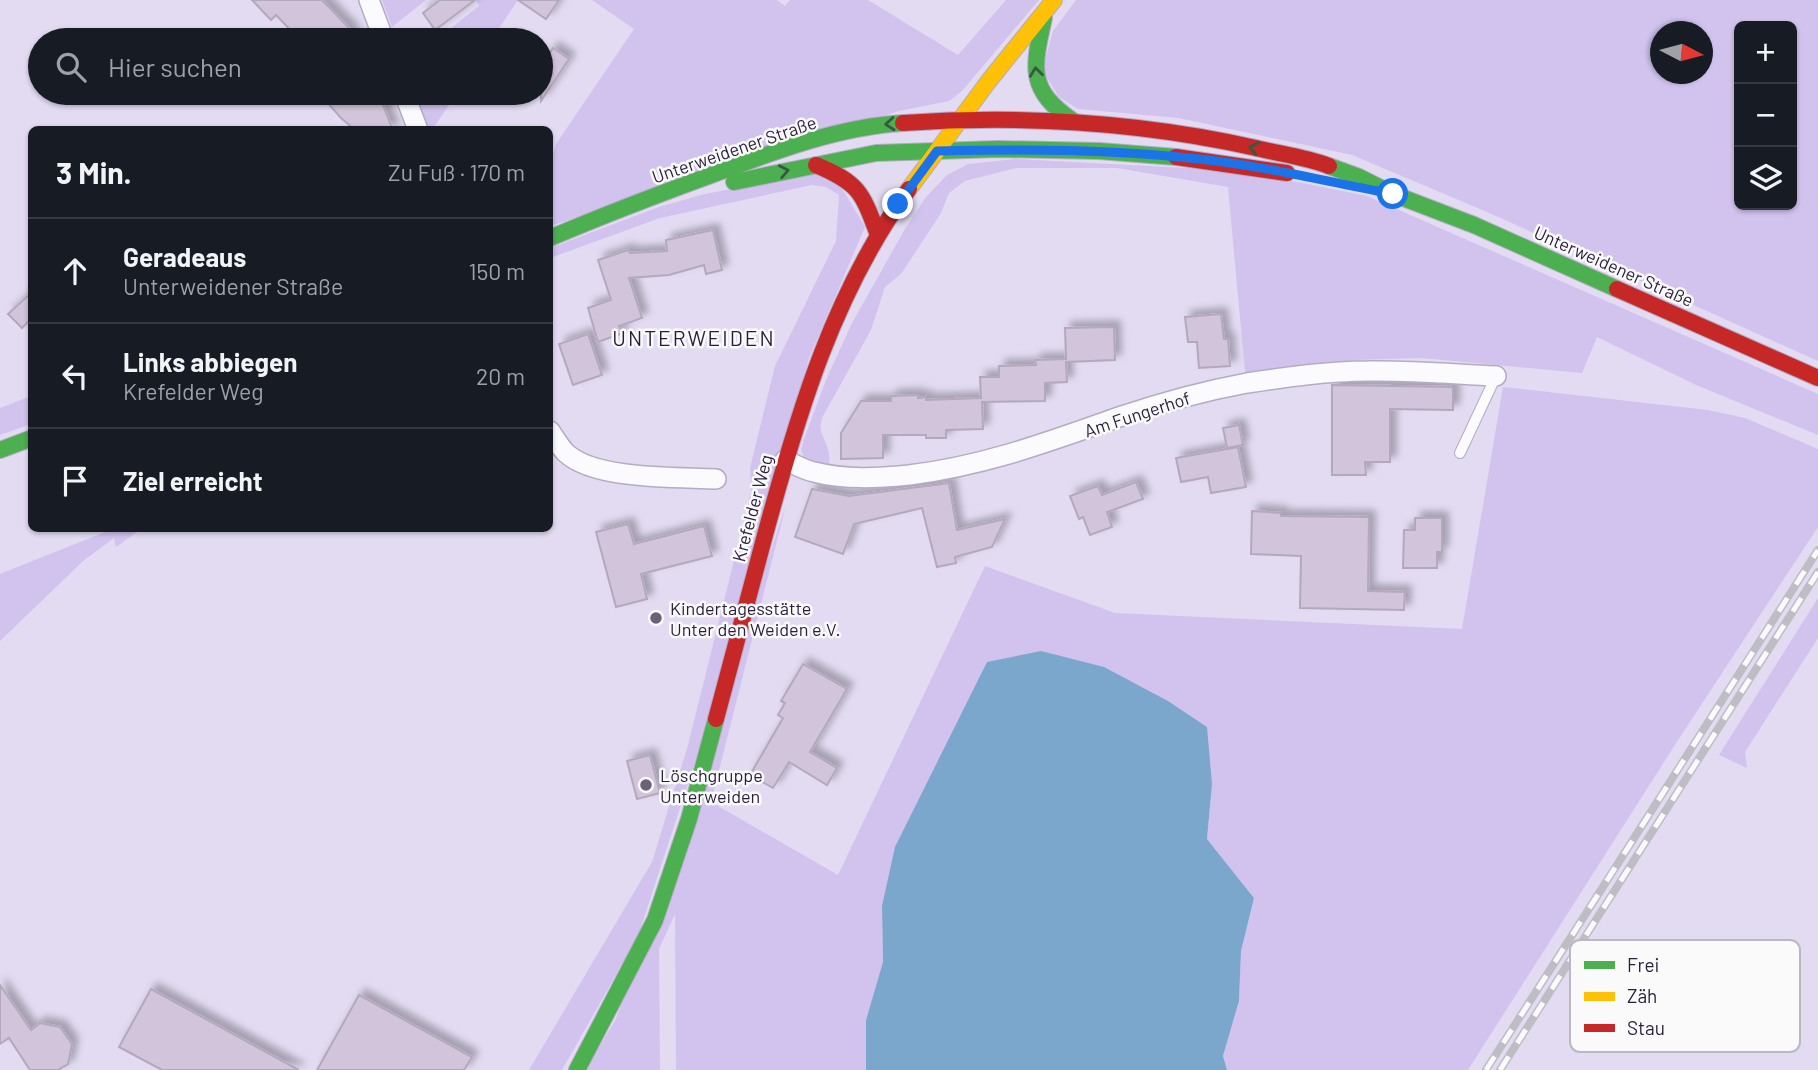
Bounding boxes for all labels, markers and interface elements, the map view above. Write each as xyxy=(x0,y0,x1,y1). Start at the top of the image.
north arrow xyxy=(1650,21,1713,84)
map controls xyxy=(1734,21,1797,210)
button: + xyxy=(1734,21,1797,84)
search box xyxy=(28,28,553,105)
icon: search xyxy=(52,48,90,86)
text: Hier suchen xyxy=(108,51,242,82)
one-way arrow xyxy=(1028,66,1043,78)
button: − xyxy=(1734,84,1797,147)
street label: Unterweidener Straße xyxy=(649,111,819,187)
one-way arrow xyxy=(884,116,895,131)
one-way arrow xyxy=(1248,142,1260,156)
button: layers xyxy=(1734,147,1797,210)
text: 3 Min. xyxy=(56,154,132,190)
text: Zu Fuß · 170 m xyxy=(388,158,525,186)
one-way arrow xyxy=(778,165,790,180)
route start xyxy=(1377,178,1408,209)
route end xyxy=(882,188,913,219)
street label: Unterweidener Straße xyxy=(1531,221,1697,311)
text: Geradeaus xyxy=(123,241,246,272)
icon: ahead xyxy=(56,252,94,290)
text: 150 m xyxy=(469,257,525,285)
text: Unterweidener Straße xyxy=(123,272,343,300)
district label: UNTERWEIDEN xyxy=(612,325,776,350)
text: Links abbiegen xyxy=(123,346,297,377)
icon: left xyxy=(56,357,94,395)
text: 20 m xyxy=(476,362,525,390)
text: Krefelder Weg xyxy=(123,377,263,405)
street label: Am Fungerhof xyxy=(1081,387,1193,441)
street label: Krefelder Weg xyxy=(727,452,777,564)
icon: arrive xyxy=(56,462,94,500)
text: Ziel erreicht xyxy=(123,465,263,496)
place label: Kindertagesstätte Unter den Weiden e.V. xyxy=(670,597,840,640)
marker: Kindertagesstätte Unter den Weiden e.V. xyxy=(648,610,664,626)
place label: Löschgruppe Unterweiden xyxy=(660,764,763,807)
marker: Löschgruppe Unterweiden xyxy=(638,777,654,793)
legend xyxy=(1570,940,1800,1052)
text: Frei xyxy=(1627,953,1659,976)
text: Zäh xyxy=(1627,984,1657,1007)
text: Stau xyxy=(1627,1016,1665,1039)

